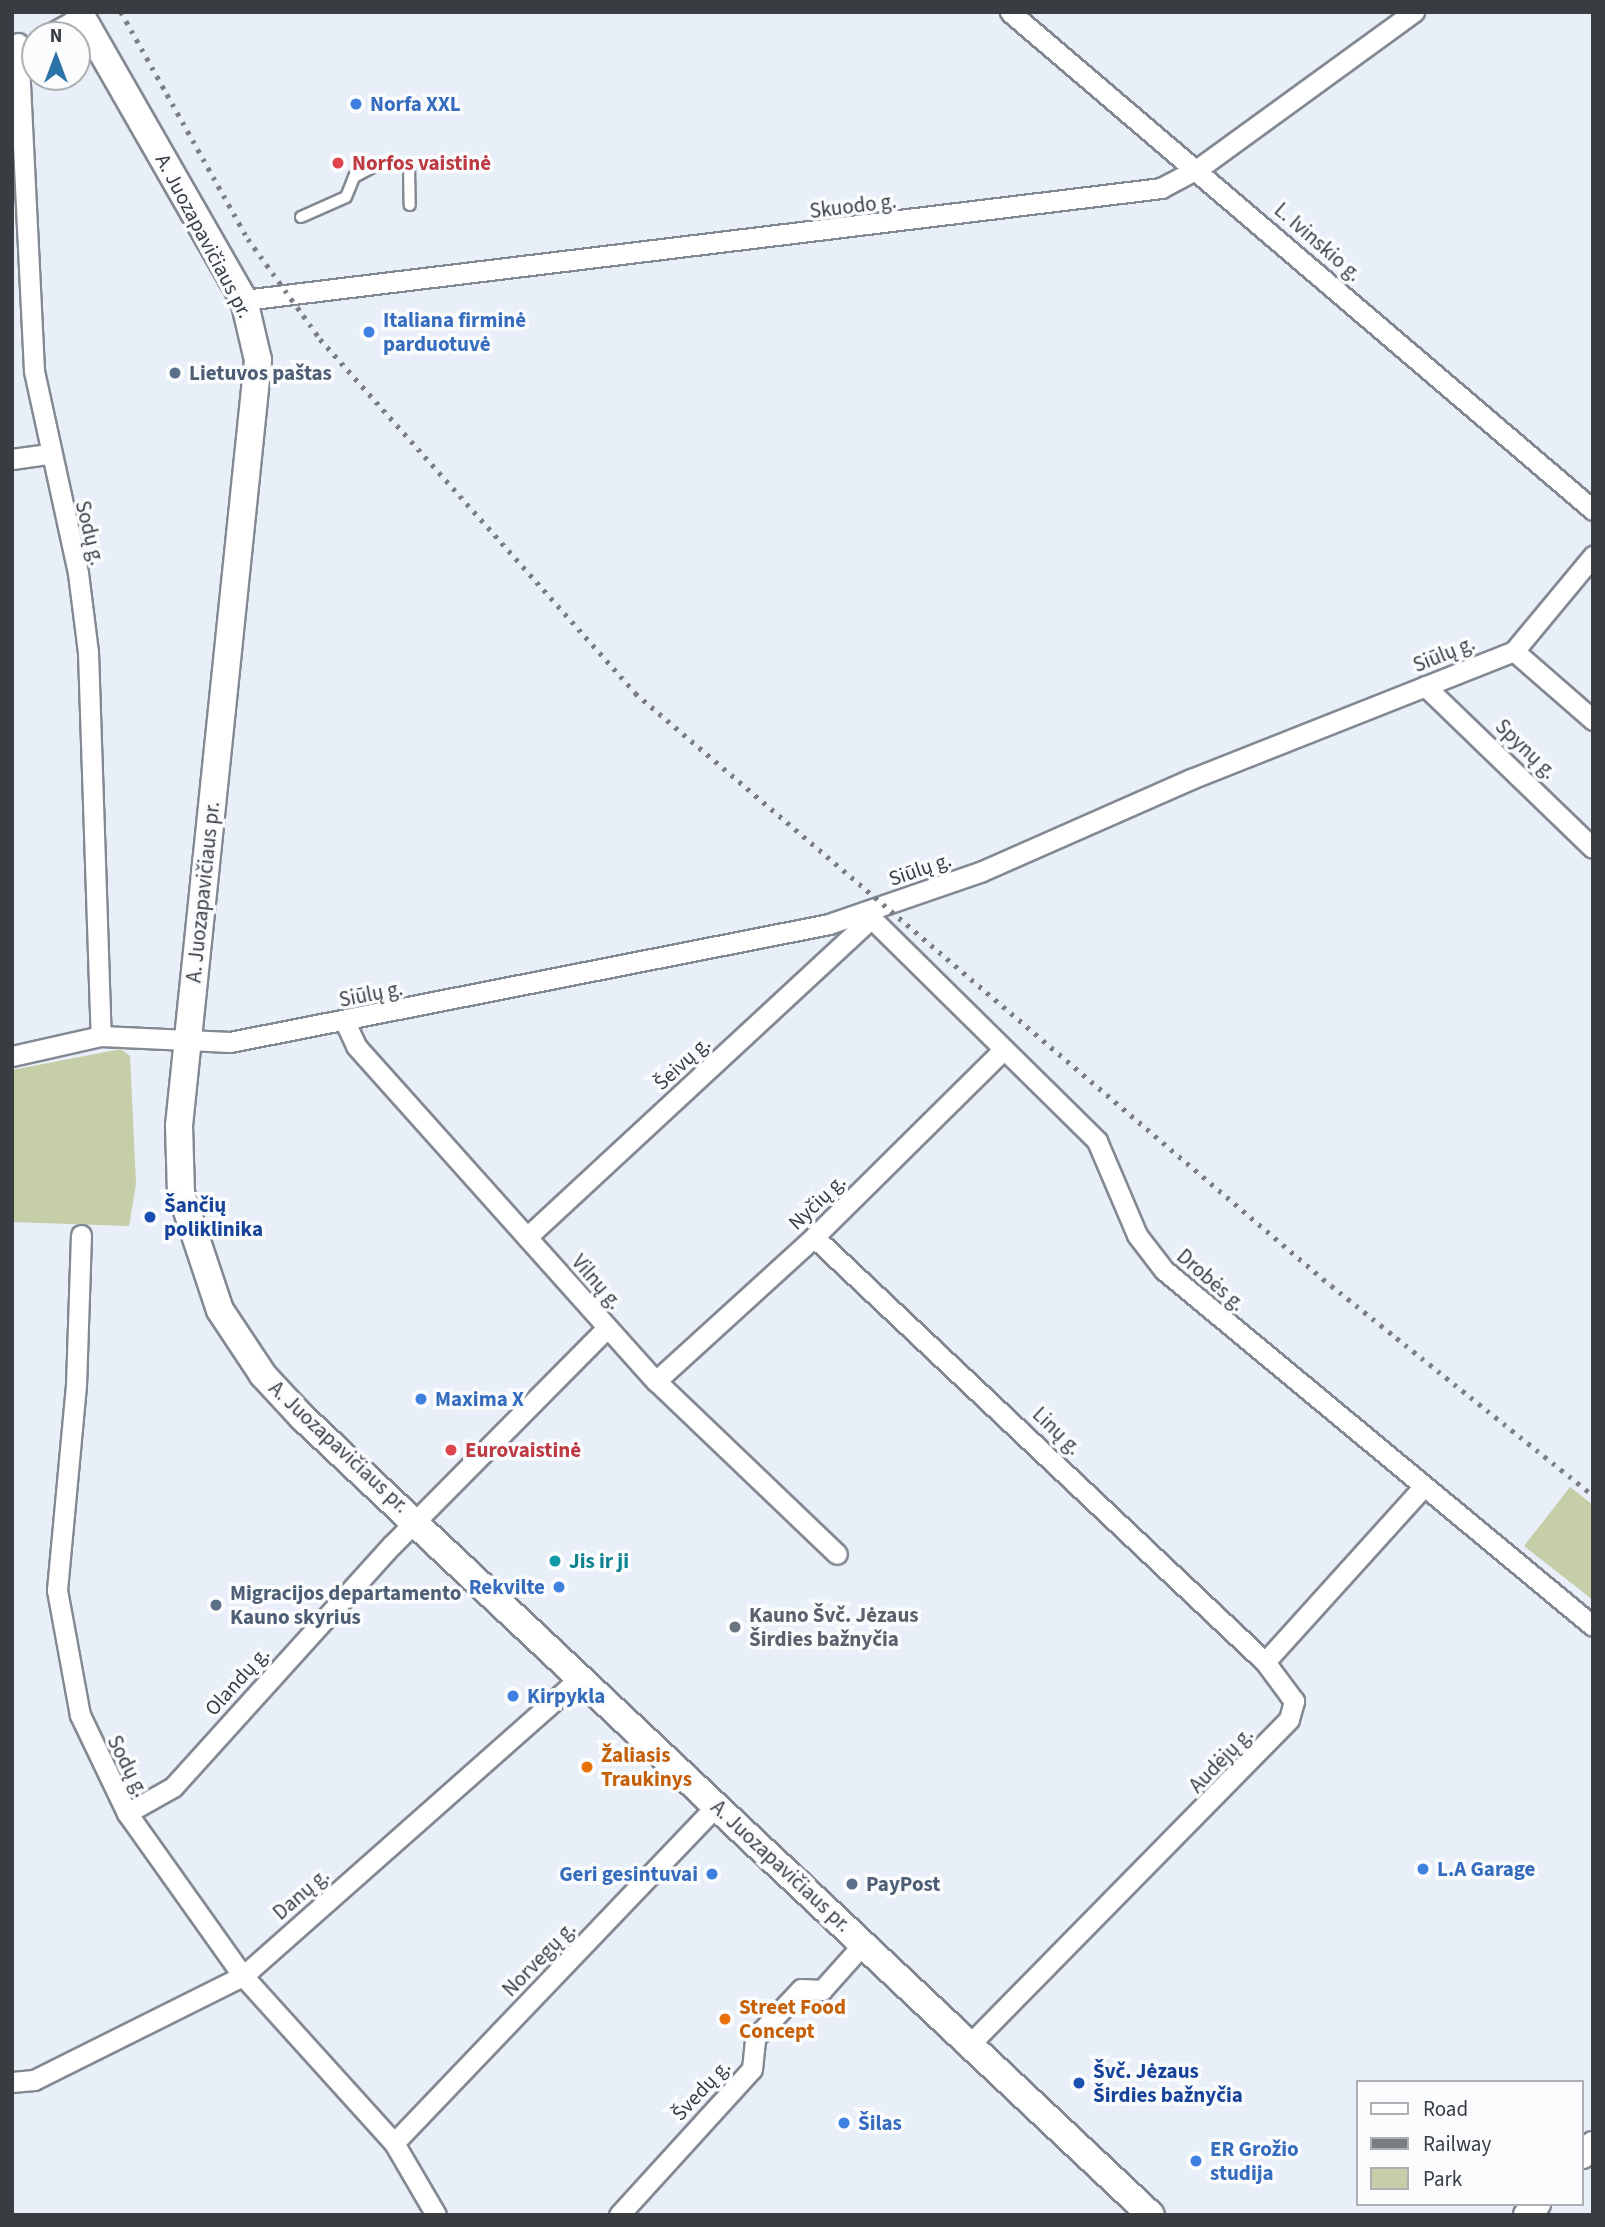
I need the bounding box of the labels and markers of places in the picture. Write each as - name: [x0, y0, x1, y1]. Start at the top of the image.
- place label: Norfa XXL: [370, 91, 461, 117]
- marker: Norfa XXL: [348, 96, 364, 112]
- place label: Norfos vaistinė: [352, 150, 491, 176]
- marker: Norfos vaistinė: [330, 155, 346, 171]
- place label: Italiana firminė parduotuvė: [383, 307, 526, 357]
- marker: Italiana firminė parduotuvė: [361, 324, 377, 340]
- place label: Lietuvos paštas: [189, 360, 332, 386]
- marker: Lietuvos paštas: [167, 365, 183, 381]
- place label: Šančių poliklinika: [164, 1192, 263, 1242]
- marker: Šančių poliklinika: [142, 1209, 158, 1225]
- place label: Maxima X: [435, 1386, 524, 1412]
- marker: Maxima X: [413, 1391, 429, 1407]
- place label: Eurovaistinė: [465, 1437, 581, 1463]
- marker: Eurovaistinė: [443, 1442, 459, 1458]
- place label: Jis ir ji: [569, 1548, 629, 1574]
- marker: Jis ir ji: [547, 1553, 563, 1569]
- place label: Rekvilte: [469, 1574, 545, 1600]
- marker: Rekvilte: [551, 1579, 567, 1595]
- place label: Migracijos departamento Kauno skyrius: [230, 1580, 461, 1630]
- marker: Migracijos departamento Kauno skyrius: [208, 1597, 224, 1613]
- place label: Kauno Švč. Jėzaus Širdies bažnyčia: [749, 1602, 919, 1652]
- marker: Kauno Švč. Jėzaus Širdies bažnyčia: [727, 1619, 743, 1635]
- place label: Kirpykla: [527, 1683, 605, 1709]
- marker: Kirpykla: [505, 1688, 521, 1704]
- place label: Žaliasis Traukinys: [601, 1742, 692, 1792]
- marker: Žaliasis Traukinys: [579, 1759, 595, 1775]
- place label: L.A Garage: [1437, 1856, 1535, 1882]
- place label: Geri gesintuvai: [559, 1861, 698, 1887]
- marker: L.A Garage: [1415, 1861, 1431, 1877]
- marker: Geri gesintuvai: [704, 1866, 720, 1882]
- place label: PayPost: [866, 1871, 940, 1897]
- marker: PayPost: [844, 1876, 860, 1892]
- place label: Street Food Concept: [739, 1994, 846, 2044]
- marker: Street Food Concept: [717, 2011, 733, 2027]
- place label: Švč. Jėzaus Širdies bažnyčia: [1093, 2058, 1243, 2108]
- marker: Švč. Jėzaus Širdies bažnyčia: [1071, 2075, 1087, 2091]
- place label: Šilas: [858, 2110, 902, 2136]
- marker: Šilas: [836, 2115, 852, 2131]
- place label: ER Grožio studija: [1210, 2136, 1299, 2186]
- marker: ER Grožio studija: [1188, 2153, 1204, 2169]

